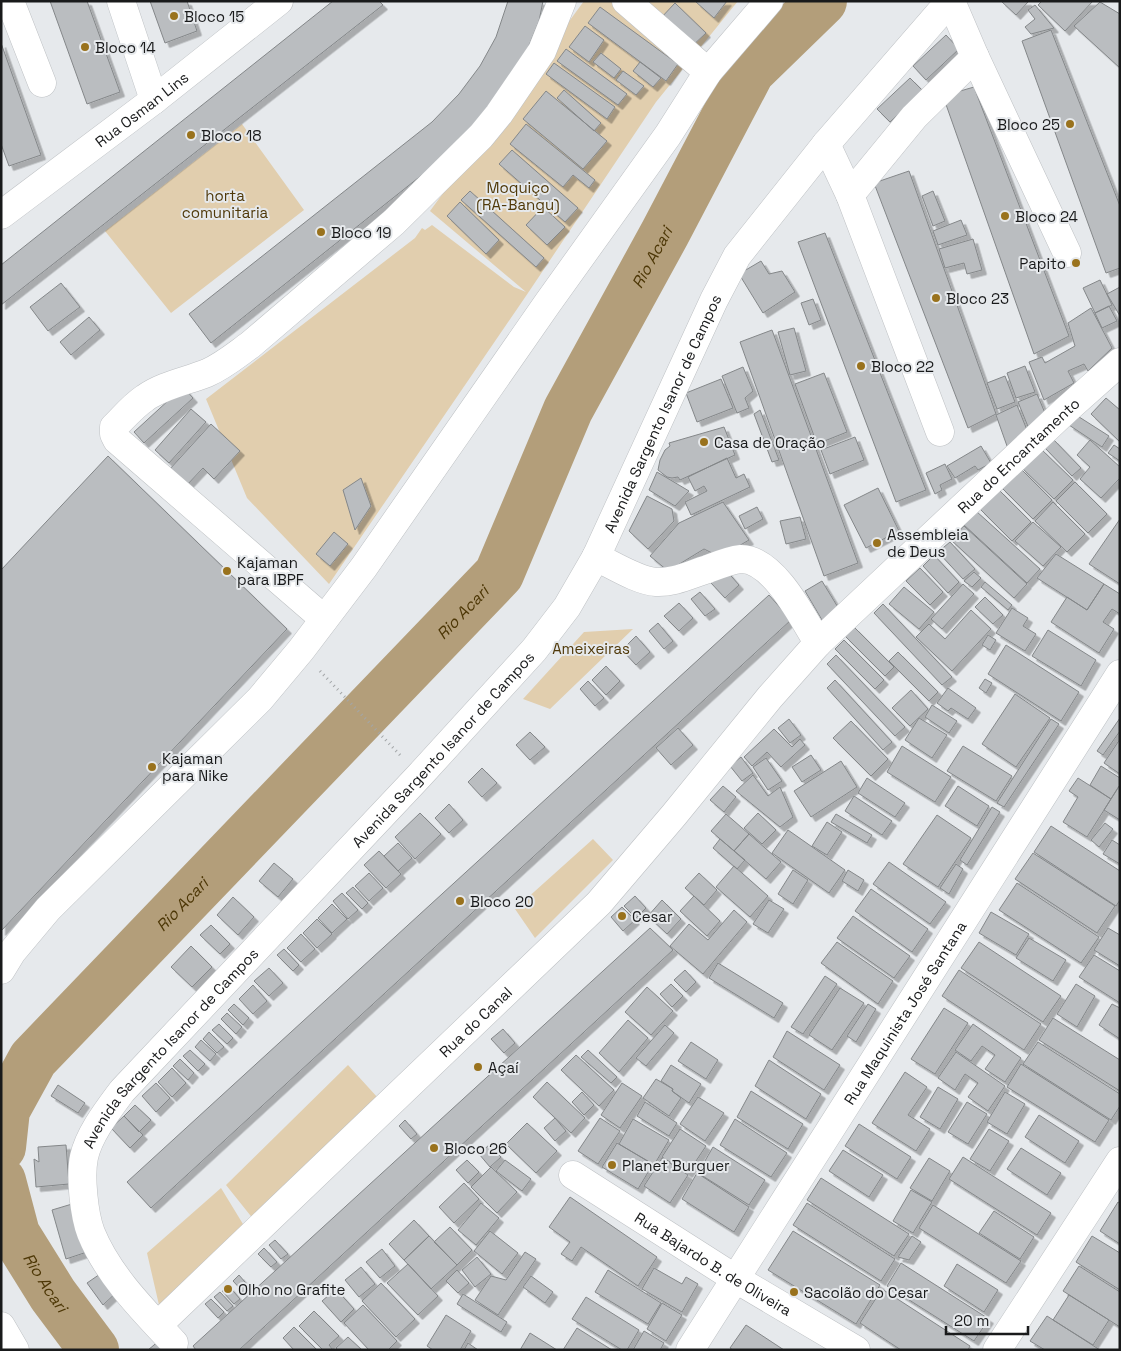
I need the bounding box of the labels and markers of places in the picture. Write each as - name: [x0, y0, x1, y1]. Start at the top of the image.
- place label: Bloco 15: [184, 7, 244, 26]
- marker: Bloco 15: [168, 10, 180, 22]
- place label: Bloco 14: [95, 38, 156, 57]
- marker: Bloco 14: [79, 41, 91, 53]
- place label: Bloco 25: [997, 115, 1060, 134]
- marker: Bloco 25: [1064, 118, 1076, 130]
- place label: Bloco 18: [201, 126, 262, 145]
- marker: Bloco 18: [185, 129, 197, 141]
- place label: Bloco 24: [1015, 207, 1078, 226]
- marker: Bloco 24: [999, 210, 1011, 222]
- place label: Bloco 19: [331, 223, 391, 242]
- marker: Bloco 19: [315, 226, 327, 238]
- place label: Papito: [1019, 254, 1066, 273]
- marker: Papito: [1070, 257, 1082, 269]
- place label: Bloco 23: [946, 289, 1009, 308]
- marker: Bloco 23: [930, 292, 942, 304]
- place label: Bloco 22: [871, 357, 934, 376]
- marker: Bloco 22: [855, 360, 867, 372]
- place label: Casa de Oração: [714, 433, 825, 452]
- marker: Casa de Oração: [698, 436, 710, 448]
- place label: Assembleia de Deus: [887, 525, 969, 561]
- marker: Assembleia de Deus: [871, 537, 883, 549]
- place label: Kajaman para IBPF: [237, 553, 304, 589]
- marker: Kajaman para IBPF: [221, 565, 233, 577]
- place label: Kajaman para Nike: [162, 749, 228, 785]
- marker: Kajaman para Nike: [146, 761, 158, 773]
- place label: Bloco 20: [470, 892, 534, 911]
- marker: Bloco 20: [454, 895, 466, 907]
- place label: Cesar: [632, 907, 673, 926]
- marker: Cesar: [616, 910, 628, 922]
- place label: Açaí: [488, 1058, 519, 1077]
- marker: Açaí: [472, 1061, 484, 1073]
- place label: Bloco 26: [444, 1139, 507, 1158]
- marker: Bloco 26: [428, 1142, 440, 1154]
- place label: Planet Burguer: [622, 1156, 730, 1175]
- marker: Planet Burguer: [606, 1159, 618, 1171]
- place label: Olho no Grafite: [238, 1280, 345, 1299]
- marker: Olho no Grafite: [222, 1283, 234, 1295]
- place label: Sacolão do Cesar: [804, 1283, 929, 1302]
- marker: Sacolão do Cesar: [788, 1286, 800, 1298]

